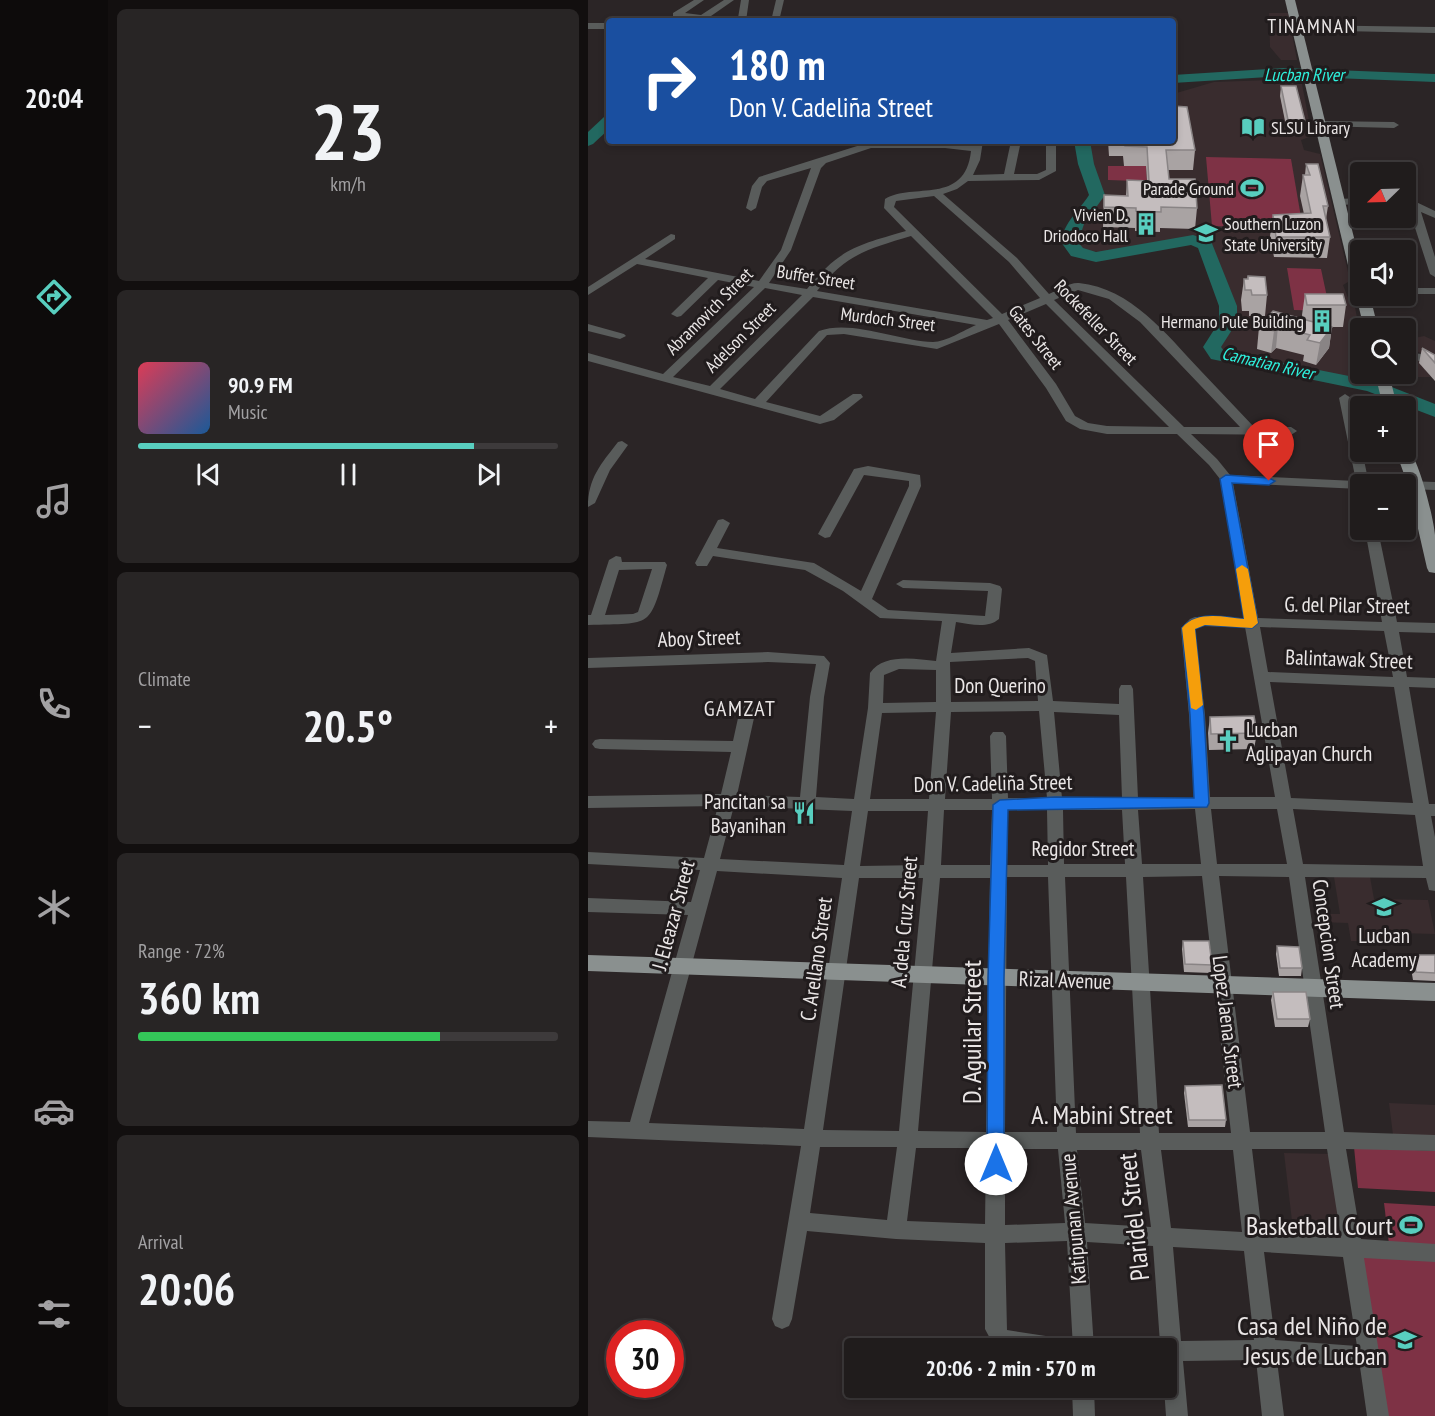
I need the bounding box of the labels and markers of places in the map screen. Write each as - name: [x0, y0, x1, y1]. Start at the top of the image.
- library icon: SLSU Library: [1240, 114, 1266, 140]
- place label: SLSU Library: [1271, 116, 1350, 139]
- sports icon: Parade Ground: [1239, 175, 1265, 201]
- place label: Parade Ground: [1143, 177, 1234, 200]
- place label: Vivien D. Driodoco Hall: [1043, 203, 1129, 247]
- building icon: Vivien D. Driodoco Hall: [1133, 211, 1159, 237]
- place label: Southern Luzon State University: [1224, 212, 1322, 256]
- school or university icon: Southern Luzon State University: [1193, 220, 1219, 246]
- building icon: Hermano Pule Building: [1309, 308, 1335, 334]
- place label: Hermano Pule Building: [1161, 310, 1304, 333]
- pin: [1243, 419, 1294, 481]
- place label: Lucban Aglipayan Church: [1246, 716, 1372, 767]
- church icon: Lucban Aglipayan Church: [1215, 728, 1241, 754]
- place label: Pancitan sa Bayanihan: [704, 788, 786, 839]
- restaurant icon: Pancitan sa Bayanihan: [791, 800, 817, 826]
- school or university icon: Lucban Academy: [1371, 894, 1397, 920]
- place label: Lucban Academy: [1352, 922, 1417, 973]
- place label: Basketball Court: [1246, 1209, 1393, 1242]
- sports icon: Basketball Court: [1398, 1212, 1424, 1238]
- place label: Casa del Niño de Jesus de Lucban: [1237, 1309, 1387, 1372]
- school or university icon: Casa del Niño de Jesus de Lucban: [1392, 1327, 1418, 1353]

